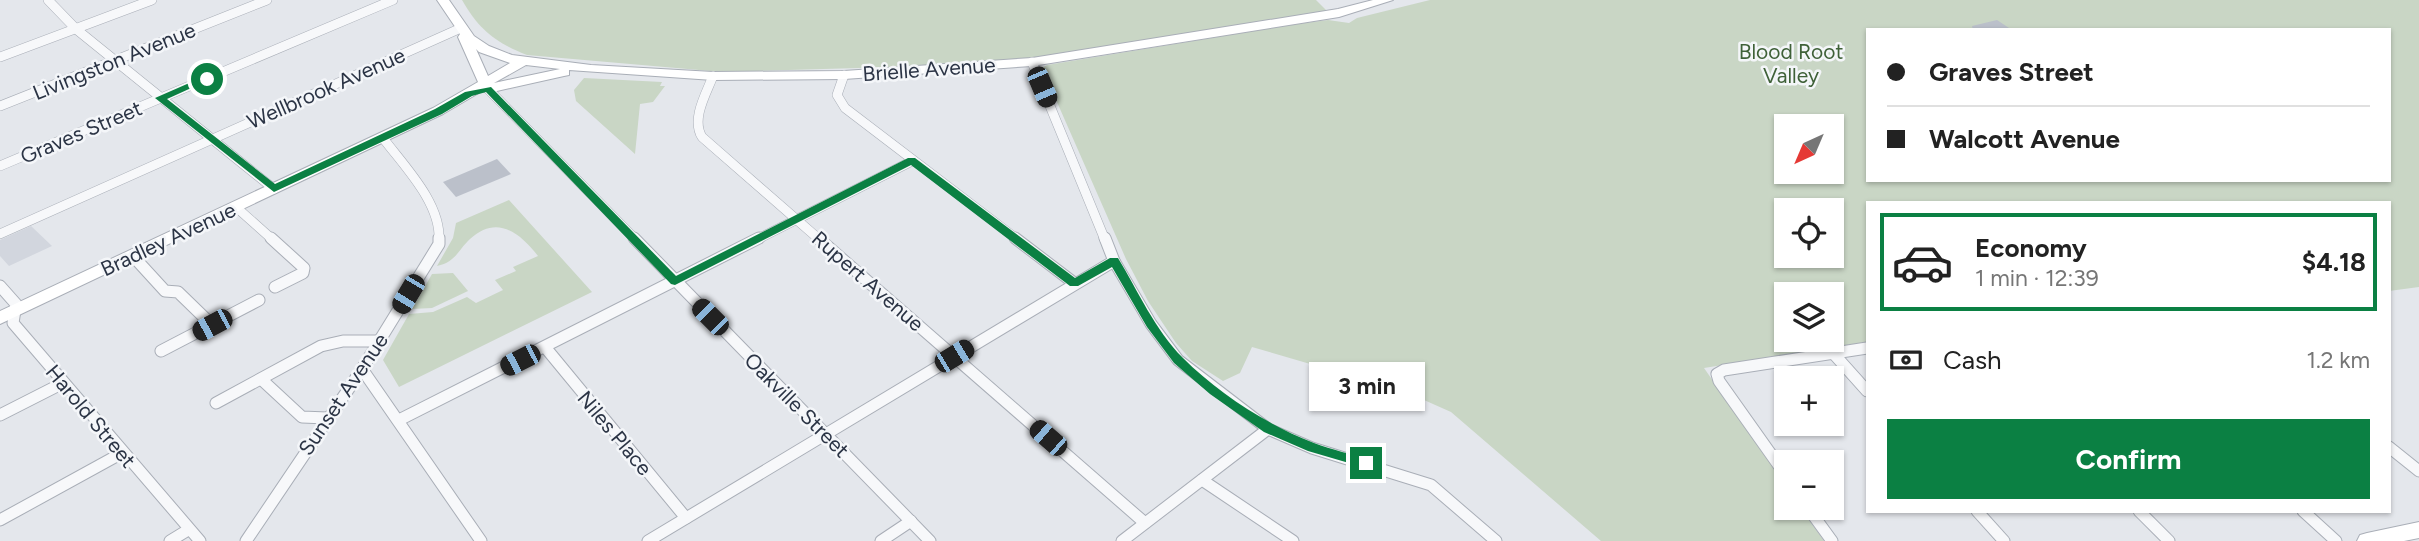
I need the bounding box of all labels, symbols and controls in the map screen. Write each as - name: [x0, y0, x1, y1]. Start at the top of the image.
- street label: Livingston Avenue: [29, 17, 199, 105]
- park label: Blood Root Valley: [1739, 39, 1843, 88]
- street label: Wellbrook Avenue: [243, 42, 409, 134]
- street label: Brielle Avenue: [862, 52, 996, 86]
- text: Graves Street: [1929, 56, 2094, 88]
- route start: [191, 63, 223, 95]
- car: [1025, 64, 1060, 110]
- street label: Graves Street: [16, 95, 146, 169]
- north arrow: [1774, 114, 1844, 184]
- map controls: [1774, 114, 1844, 520]
- text: Walcott Avenue: [1929, 123, 2120, 155]
- street label: Bradley Avenue: [97, 197, 239, 281]
- button: locate: [1774, 198, 1844, 268]
- street label: Rupert Avenue: [807, 226, 929, 336]
- icon: car: [1891, 231, 1954, 294]
- text: Economy: [1975, 232, 2087, 264]
- text: $4.18: [2302, 246, 2366, 278]
- text: 1 min · 12:39: [1975, 264, 2099, 292]
- car: [389, 271, 428, 317]
- button: layers: [1774, 282, 1844, 352]
- car: [688, 295, 733, 339]
- car: [189, 306, 236, 344]
- street label: Sunset Avenue: [293, 328, 393, 460]
- car: [931, 336, 978, 376]
- car: [497, 341, 544, 379]
- icon: cash: [1887, 341, 1925, 379]
- text: Cash: [1943, 344, 2002, 376]
- text: 1.2 km: [2306, 346, 2370, 374]
- street label: Oakville Street: [739, 347, 855, 463]
- street label: Harold Street: [41, 359, 141, 473]
- callout: 3 min: [1308, 362, 1424, 410]
- button: +: [1774, 366, 1844, 436]
- text: 3 min: [1338, 372, 1396, 400]
- street label: Niles Place: [572, 386, 658, 480]
- car: [1026, 416, 1071, 460]
- button: Confirm: [1887, 419, 2370, 499]
- route end: [1350, 447, 1382, 479]
- button: −: [1774, 450, 1844, 520]

